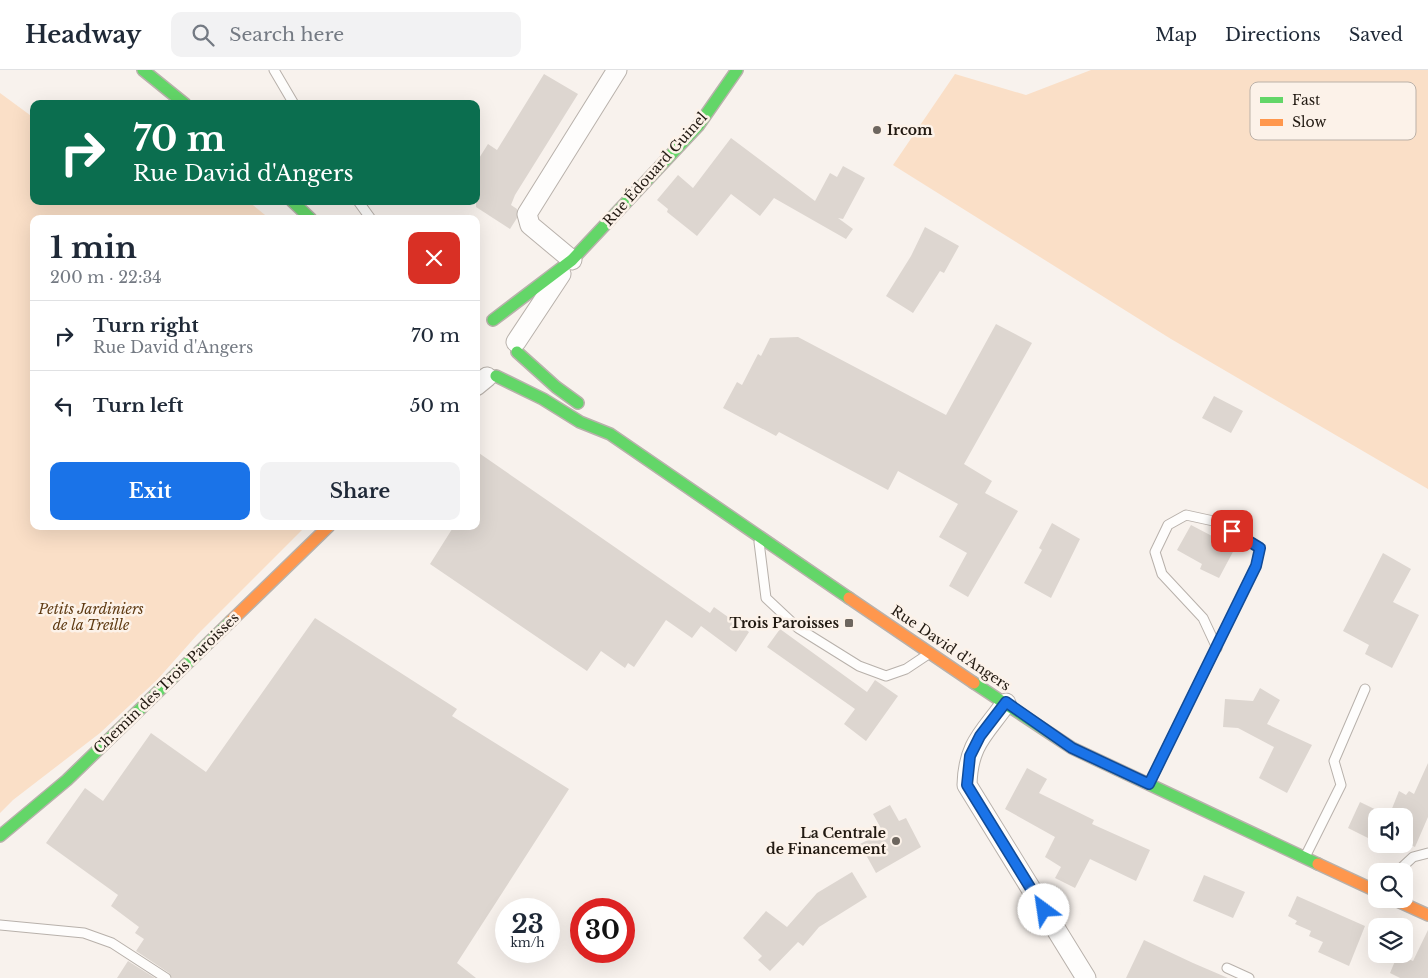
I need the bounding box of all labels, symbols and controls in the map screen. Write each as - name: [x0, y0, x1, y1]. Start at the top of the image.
- search box: [171, 12, 521, 57]
- text: Headway: [25, 20, 141, 49]
- icon: search: [189, 21, 217, 49]
- text: Search here: [229, 23, 344, 46]
- text: Map: [1155, 24, 1197, 46]
- text: Directions: [1225, 24, 1321, 46]
- text: Saved: [1349, 24, 1403, 46]
- legend: [1250, 82, 1416, 140]
- text: Fast: [1292, 91, 1321, 109]
- street label: Rue Édouard Guinel: [599, 108, 711, 230]
- text: Slow: [1292, 113, 1326, 131]
- text: 70 m: [133, 117, 226, 160]
- icon: right: [50, 120, 115, 185]
- place label: Ircom: [887, 121, 933, 139]
- marker: Ircom: [871, 124, 883, 136]
- text: Rue David d'Angers: [133, 160, 353, 187]
- text: 1 min: [50, 229, 137, 266]
- button: close: [408, 232, 460, 284]
- text: 200 m · 22:34: [50, 267, 162, 287]
- text: Turn right: [93, 314, 199, 337]
- icon: right: [50, 322, 78, 350]
- text: 70 m: [411, 324, 460, 347]
- text: Rue David d'Angers: [93, 337, 253, 357]
- icon: left: [50, 392, 78, 420]
- text: Turn left: [93, 394, 184, 417]
- text: 50 m: [410, 394, 460, 417]
- button: Exit: [50, 462, 250, 520]
- button: Share: [260, 462, 460, 520]
- pin: [1211, 510, 1253, 552]
- icon: arrive: [1218, 517, 1246, 545]
- park label: Petits Jardiniers de la Treille: [37, 600, 144, 634]
- street label: Rue David d'Angers: [888, 601, 1014, 695]
- street label: Chemin des Trois Paroisses: [89, 609, 243, 757]
- place label: Trois Paroisses: [730, 614, 839, 632]
- marker: Trois Paroisses: [843, 617, 855, 629]
- map controls: [1368, 808, 1413, 963]
- button: sound: [1368, 808, 1413, 853]
- place label: La Centrale de Financement: [766, 824, 887, 858]
- marker: La Centrale de Financement: [890, 835, 902, 847]
- button: search: [1368, 863, 1413, 908]
- position arrow: [1017, 883, 1069, 935]
- speed limit sign: 30: [570, 898, 635, 963]
- text: 23: [511, 909, 544, 940]
- button: layers: [1368, 918, 1413, 963]
- text: km/h: [510, 935, 545, 950]

